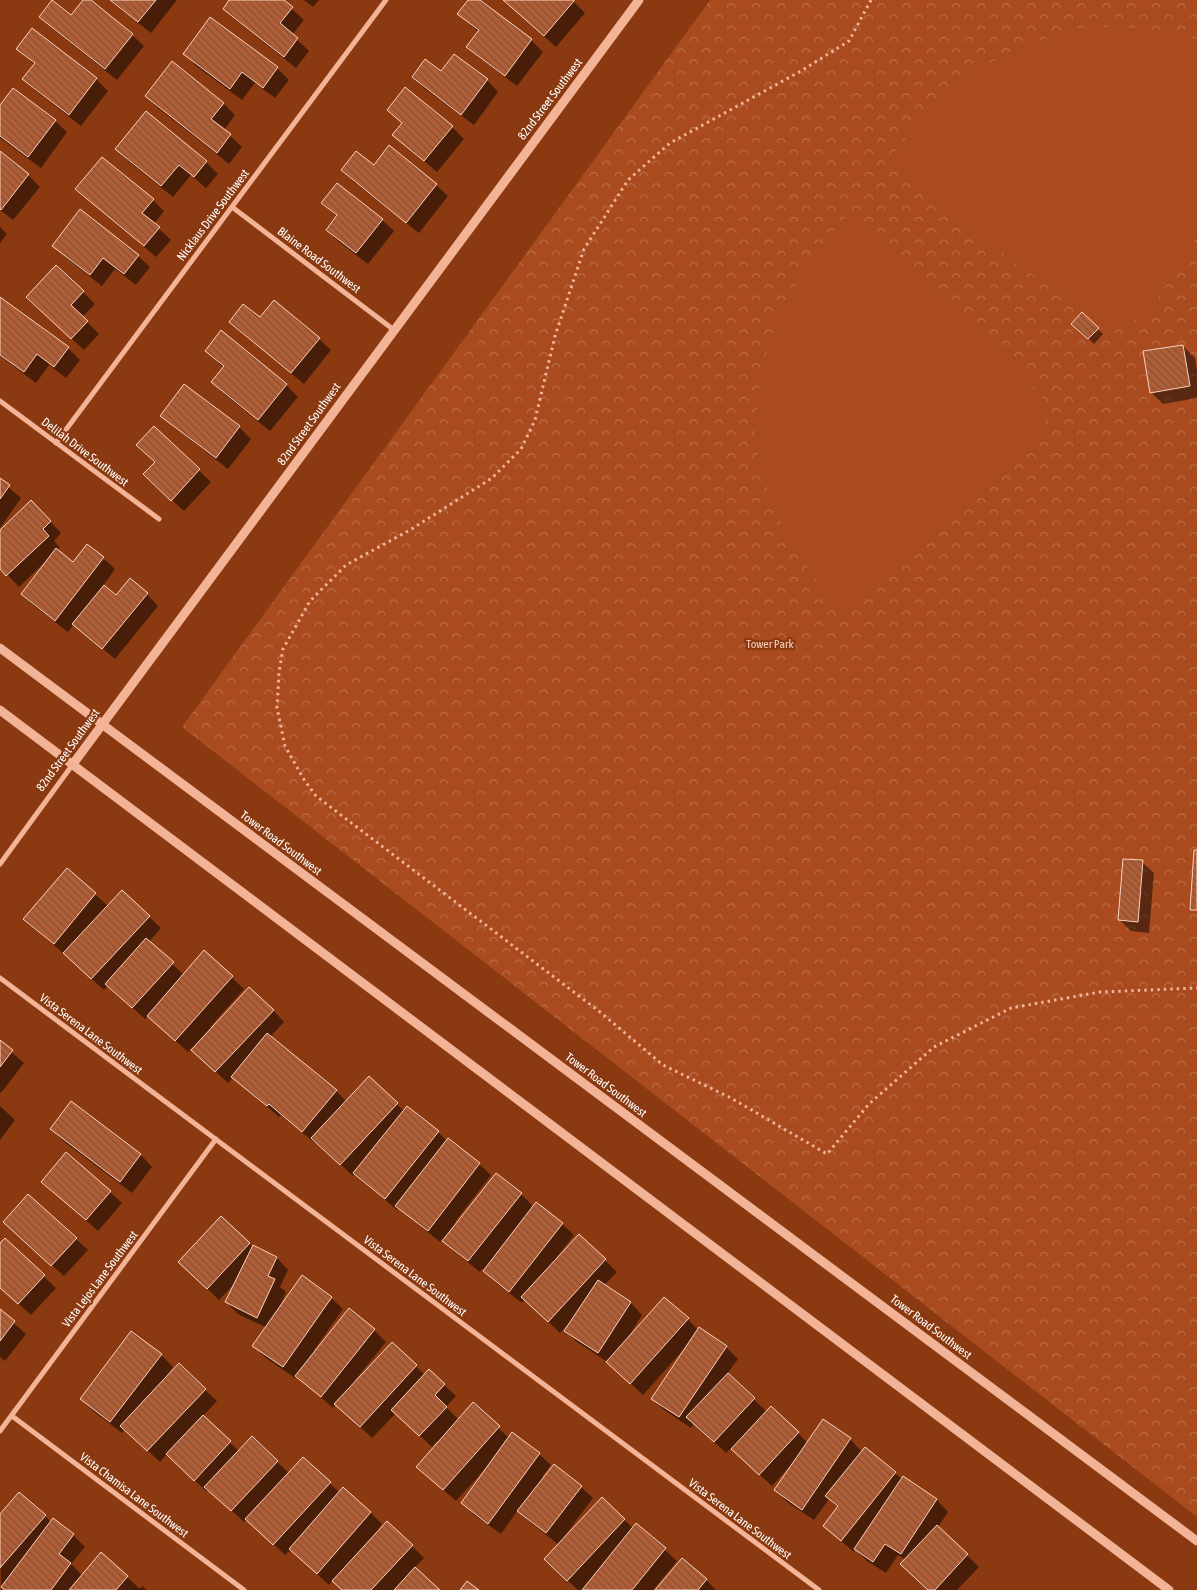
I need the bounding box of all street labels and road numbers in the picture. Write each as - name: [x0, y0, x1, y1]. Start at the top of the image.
- street label: 82nd Street Southwest: [515, 55, 586, 142]
- street label: Nicklaus Drive Southwest: [174, 166, 252, 263]
- street label: Blaine Road Southwest: [275, 224, 364, 296]
- street label: 82nd Street Southwest: [274, 380, 344, 468]
- street label: Delilah Drive Southwest: [39, 415, 132, 490]
- street label: 82nd Street Southwest: [33, 706, 103, 794]
- street label: Tower Road Southwest: [238, 808, 325, 878]
- street label: Vista Serena Lane Southwest: [37, 991, 146, 1078]
- street label: Tower Road Southwest: [563, 1050, 650, 1120]
- street label: Vista Lejos Lane Southwest: [59, 1228, 141, 1330]
- street label: Vista Serena Lane Southwest: [361, 1233, 470, 1320]
- street label: Tower Road Southwest: [888, 1292, 975, 1362]
- street label: Vista Chamisa Lane Southwest: [77, 1450, 191, 1541]
- street label: Vista Serena Lane Southwest: [686, 1476, 795, 1563]

